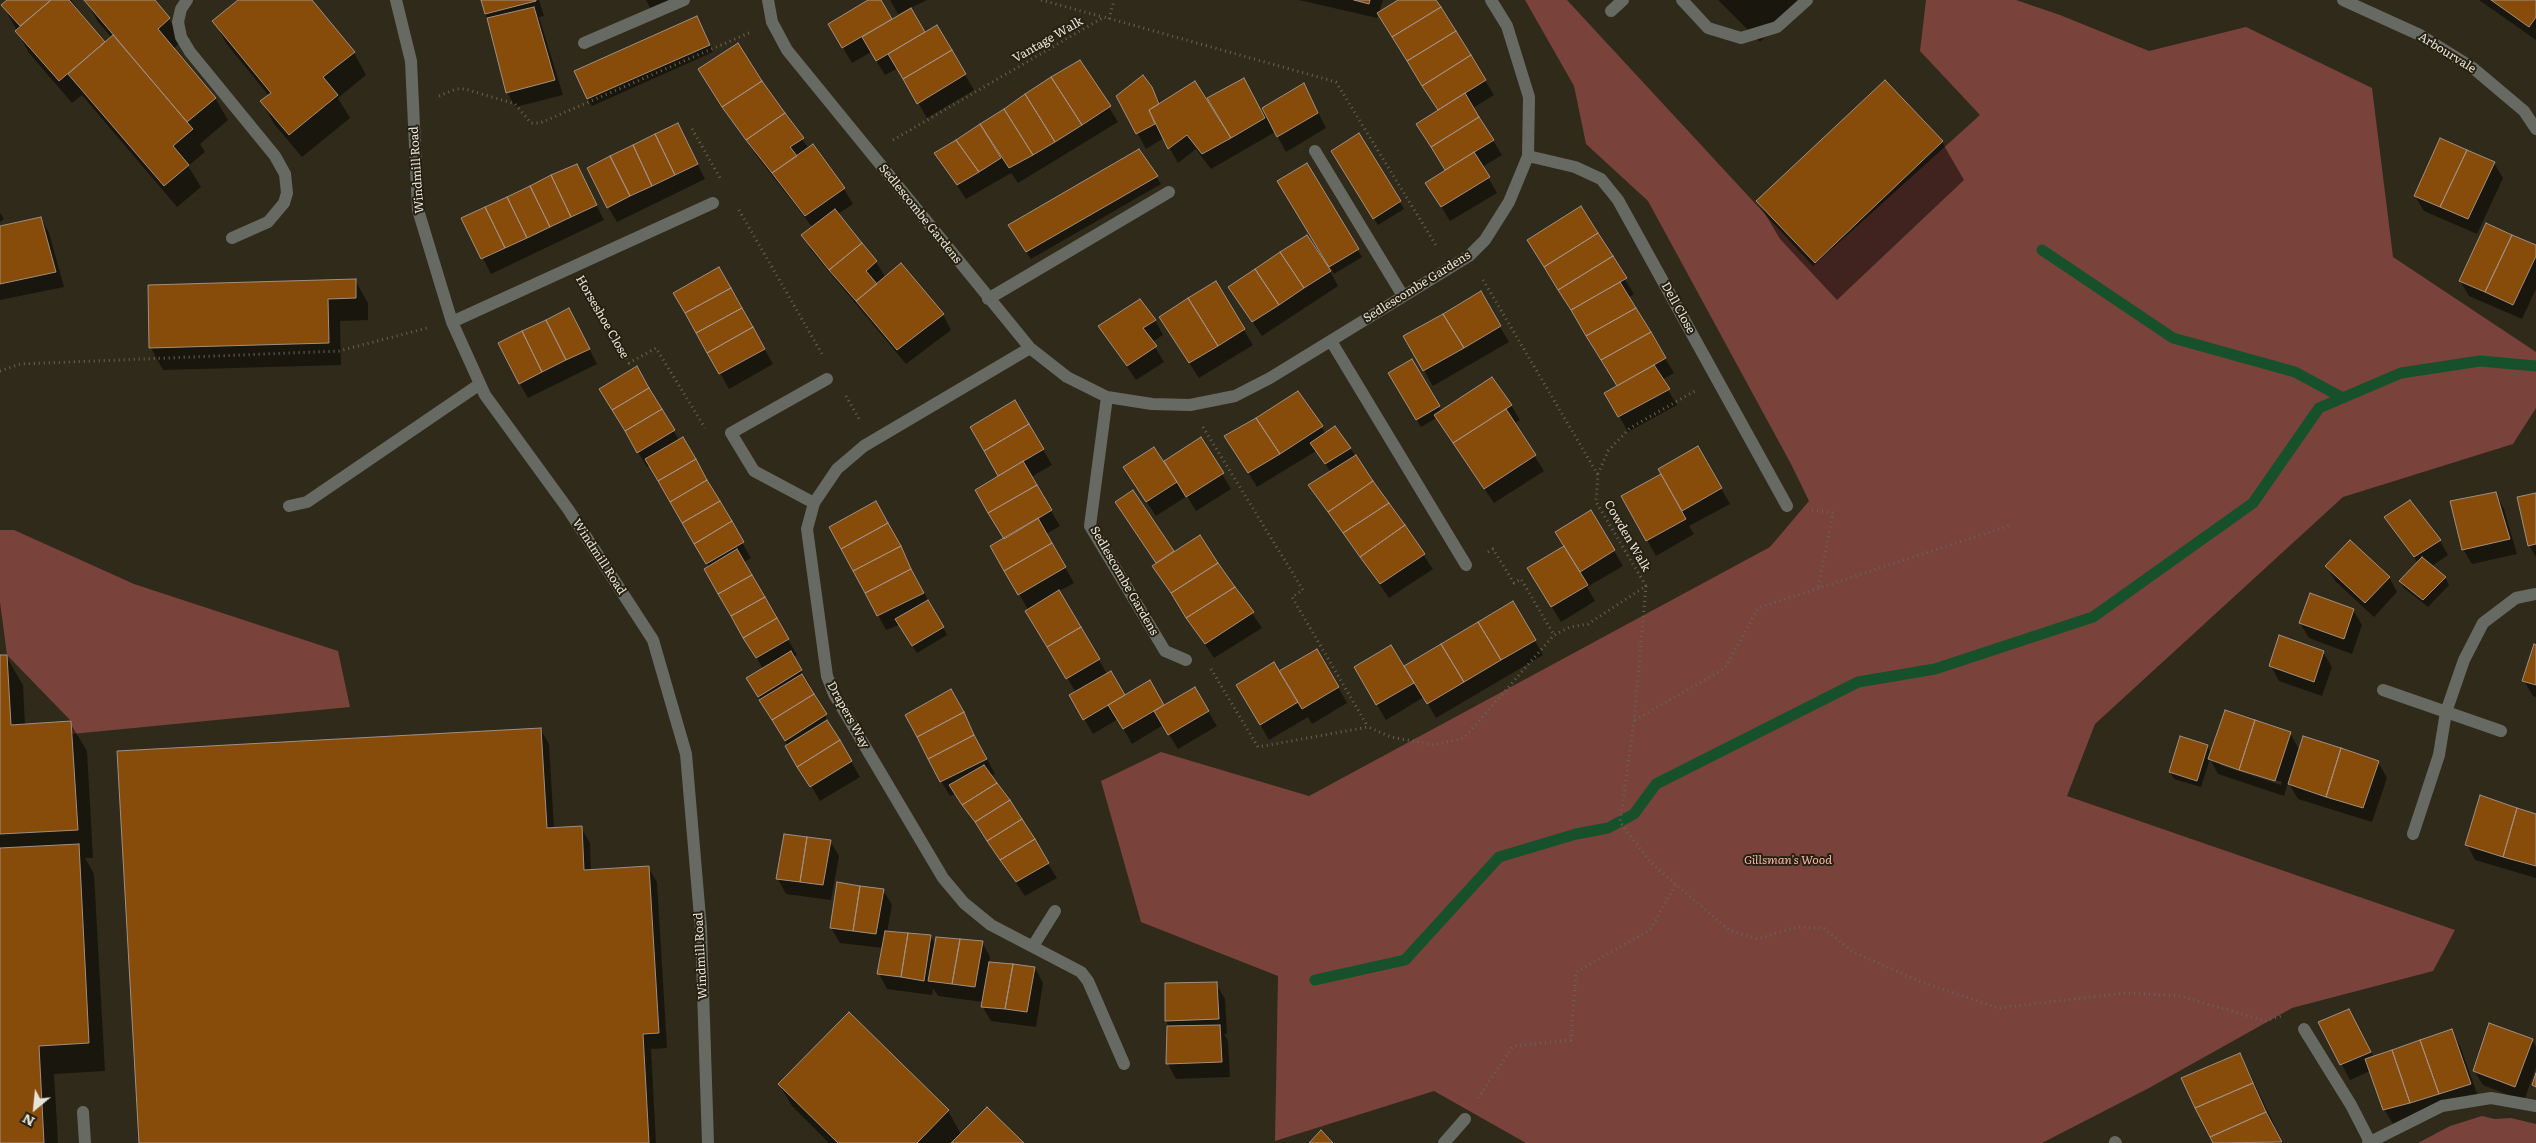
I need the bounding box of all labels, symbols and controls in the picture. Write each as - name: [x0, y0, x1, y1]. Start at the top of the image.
- street label: Vantage Walk: [1010, 14, 1086, 66]
- street label: Arbourvale: [2416, 30, 2478, 76]
- street label: Windmill Road: [407, 126, 427, 214]
- street label: Sedlescombe Gardens: [875, 161, 965, 267]
- street label: Sedlescombe Gardens: [1361, 248, 1473, 326]
- street label: Horseshoe Close: [572, 273, 632, 361]
- street label: Dell Close: [1658, 280, 1698, 336]
- street label: Cowden Walk: [1601, 498, 1653, 574]
- street label: Windmill Road: [569, 517, 629, 597]
- street label: Sedlescombe Gardens: [1087, 524, 1161, 638]
- street label: Drapers Way: [824, 679, 872, 751]
- park label: Gillsman's Wood: [1744, 853, 1832, 867]
- street label: Windmill Road: [692, 912, 710, 1000]
- north arrow: [10, 1083, 60, 1133]
- text: N: [18, 1110, 38, 1133]

